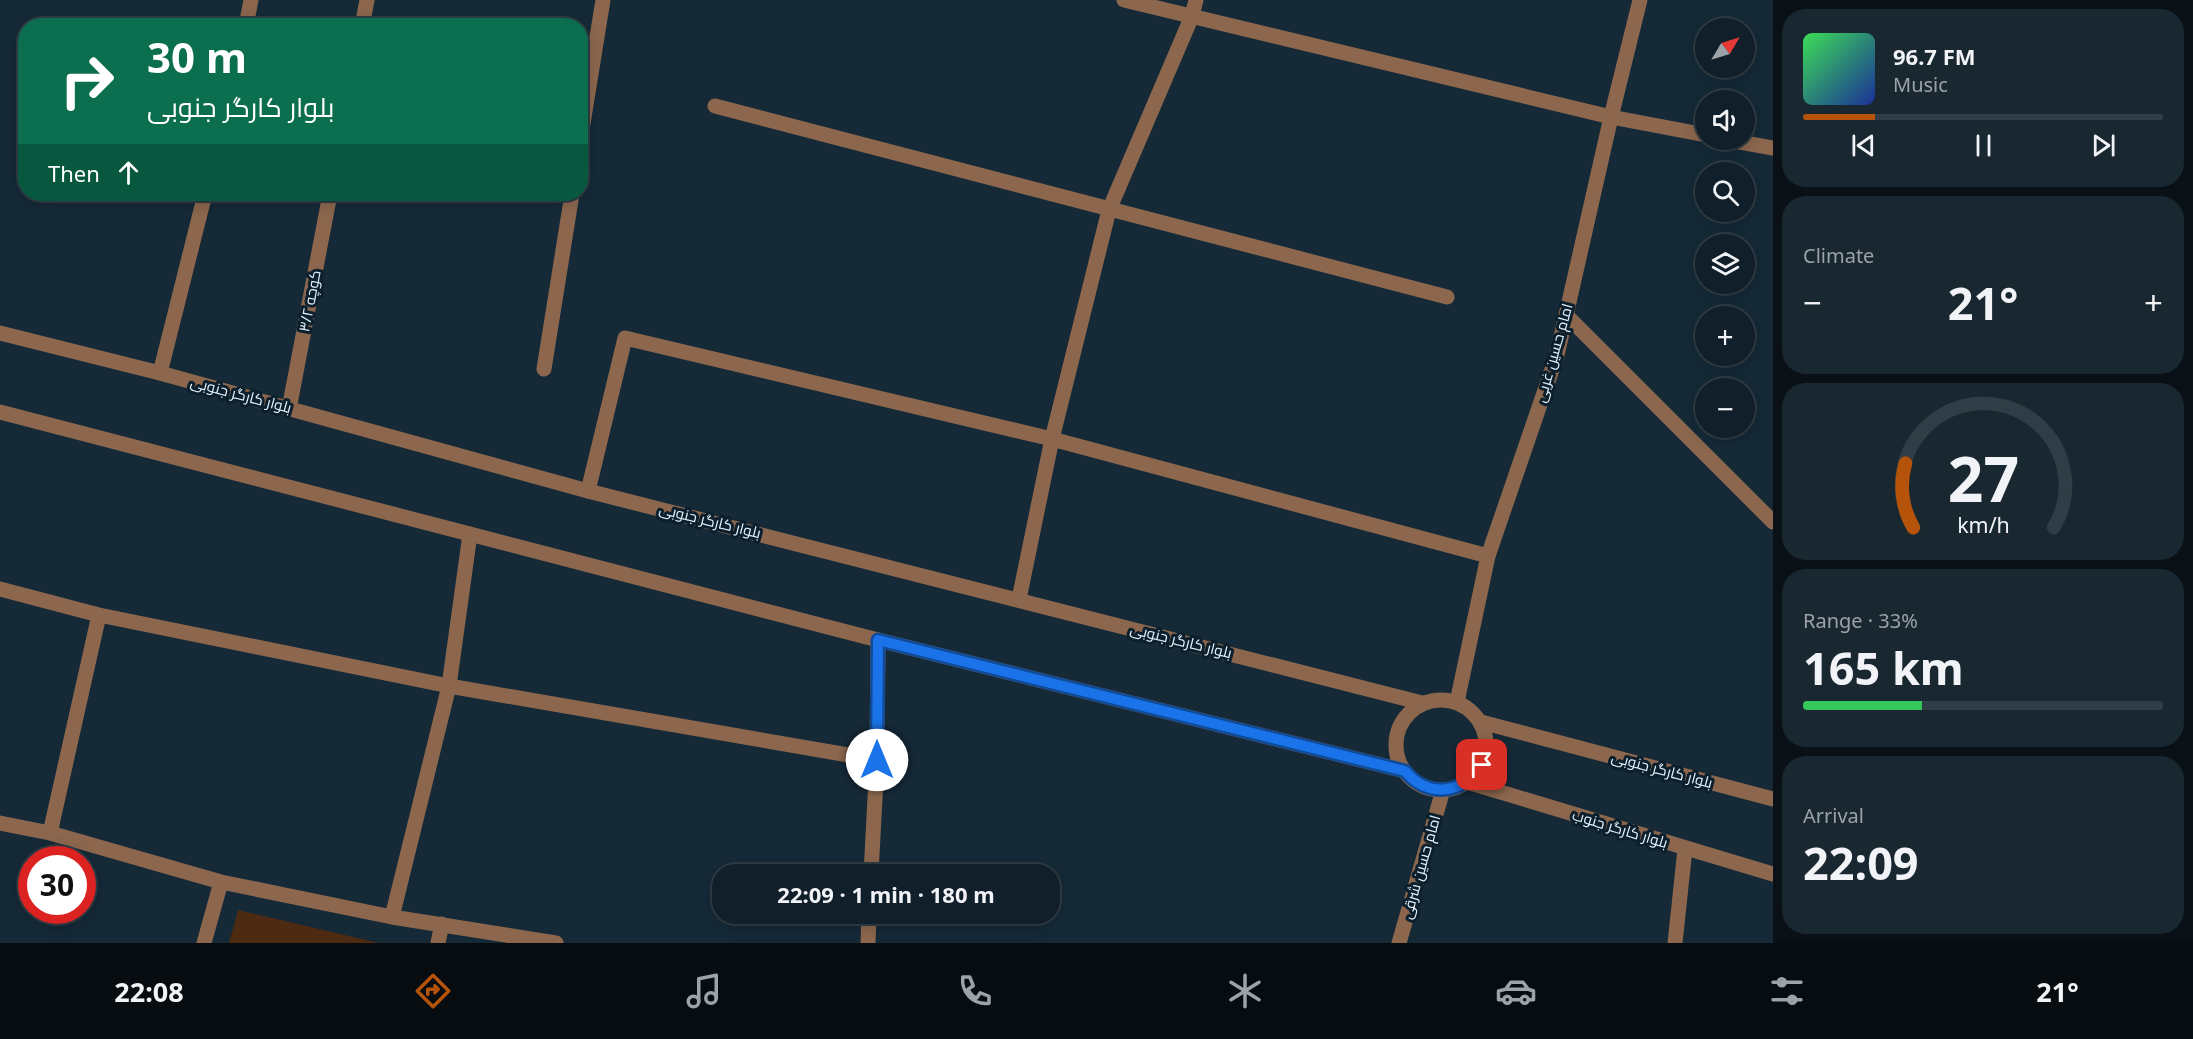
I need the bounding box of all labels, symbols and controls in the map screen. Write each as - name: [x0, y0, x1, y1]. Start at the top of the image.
- north arrow: [1695, 18, 1755, 78]
- map controls: [1695, 18, 1755, 438]
- text: 30 m: [147, 28, 247, 85]
- text: 96.7 FM: [1893, 41, 1975, 71]
- icon: right: [48, 42, 126, 120]
- text: Music: [1893, 71, 1948, 98]
- text: بلوار کارگر جنوبی: [147, 88, 334, 125]
- button: sound: [1695, 90, 1755, 150]
- icon: previous: [1847, 129, 1880, 162]
- icon: pause: [1967, 129, 2000, 162]
- icon: next: [2087, 129, 2120, 162]
- icon: ahead: [112, 156, 145, 189]
- text: Then: [48, 158, 100, 188]
- button: search: [1695, 162, 1755, 222]
- button: layers: [1695, 234, 1755, 294]
- text: Climate: [1803, 242, 1874, 269]
- street label: کوچه ۳/۲: [293, 268, 326, 334]
- text: 21°: [1948, 272, 2018, 333]
- text: −: [1803, 280, 1822, 325]
- text: +: [2144, 280, 2163, 325]
- street label: امام حسین غربی: [1529, 301, 1578, 405]
- button: +: [1695, 306, 1755, 366]
- street label: بلوار کارگر جنوبی: [188, 371, 294, 418]
- button: −: [1695, 378, 1755, 438]
- text: 27: [1947, 436, 2019, 521]
- street label: بلوار کارگر جنوبی: [657, 498, 763, 543]
- text: km/h: [1957, 511, 2009, 540]
- text: Range · 33%: [1803, 607, 1918, 634]
- street label: بلوار کارگر جنوبی: [1128, 618, 1234, 663]
- text: 165 km: [1803, 637, 1964, 698]
- position arrow: [845, 728, 909, 792]
- pin: [1456, 739, 1507, 790]
- street label: بلوار کارگر جنوبی: [1609, 746, 1715, 793]
- icon: arrive: [1465, 748, 1498, 781]
- text: Arrival: [1803, 802, 1864, 829]
- street label: بلوار کارگر جنوب: [1570, 804, 1670, 852]
- street label: امام حسین شرقی: [1396, 812, 1445, 921]
- text: 22:09: [1803, 832, 1919, 893]
- speed limit sign: 30: [18, 846, 96, 924]
- text: 22:09 · 1 min · 180 m: [777, 879, 995, 909]
- icon: directions: [412, 970, 454, 1012]
- icon: music: [683, 970, 725, 1012]
- icon: phone: [954, 970, 996, 1012]
- icon: climate: [1224, 970, 1266, 1012]
- icon: car: [1495, 970, 1537, 1012]
- icon: filters: [1766, 970, 1808, 1012]
- text: 22:08: [114, 973, 184, 1010]
- text: 21°: [2036, 973, 2079, 1010]

